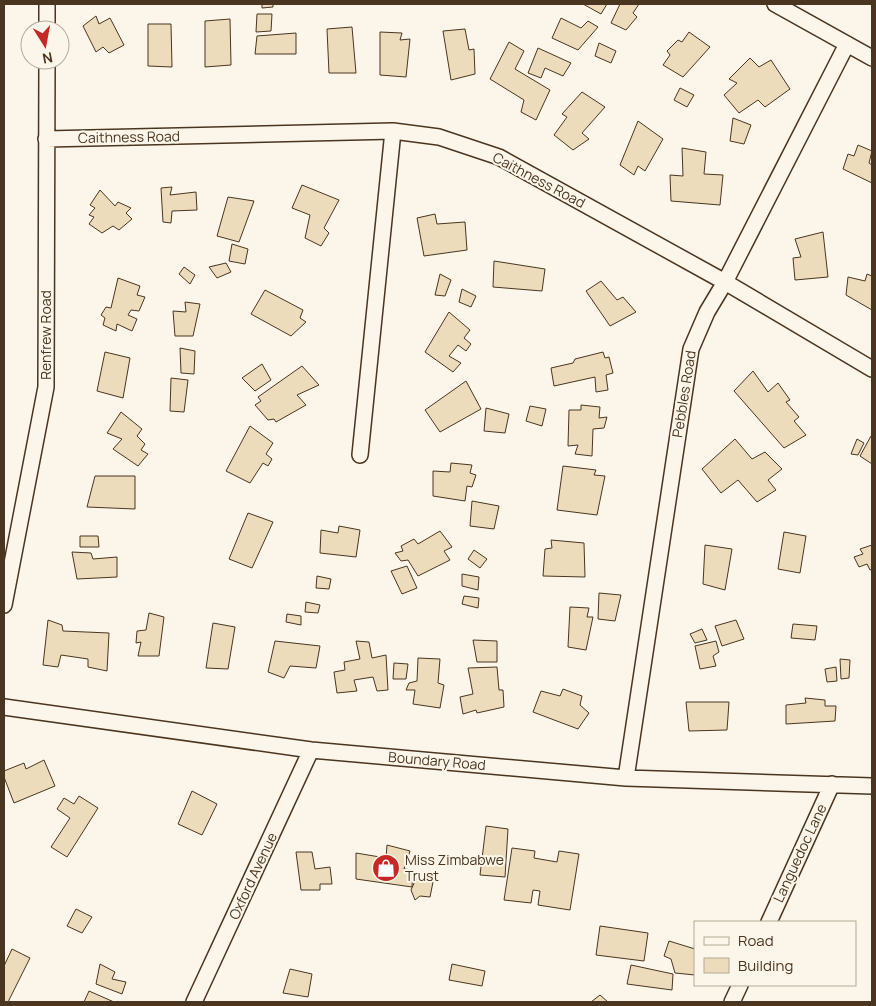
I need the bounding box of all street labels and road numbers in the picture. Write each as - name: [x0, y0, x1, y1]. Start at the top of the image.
- street label: Caithness Road: [78, 126, 180, 147]
- street label: Caithness Road: [490, 147, 589, 212]
- street label: Renfrew Road: [36, 290, 55, 380]
- street label: Pebbles Road: [667, 349, 700, 439]
- street label: Boundary Road: [387, 747, 487, 774]
- street label: Languedoc Lane: [768, 800, 831, 905]
- street label: Oxford Avenue: [224, 829, 281, 922]

